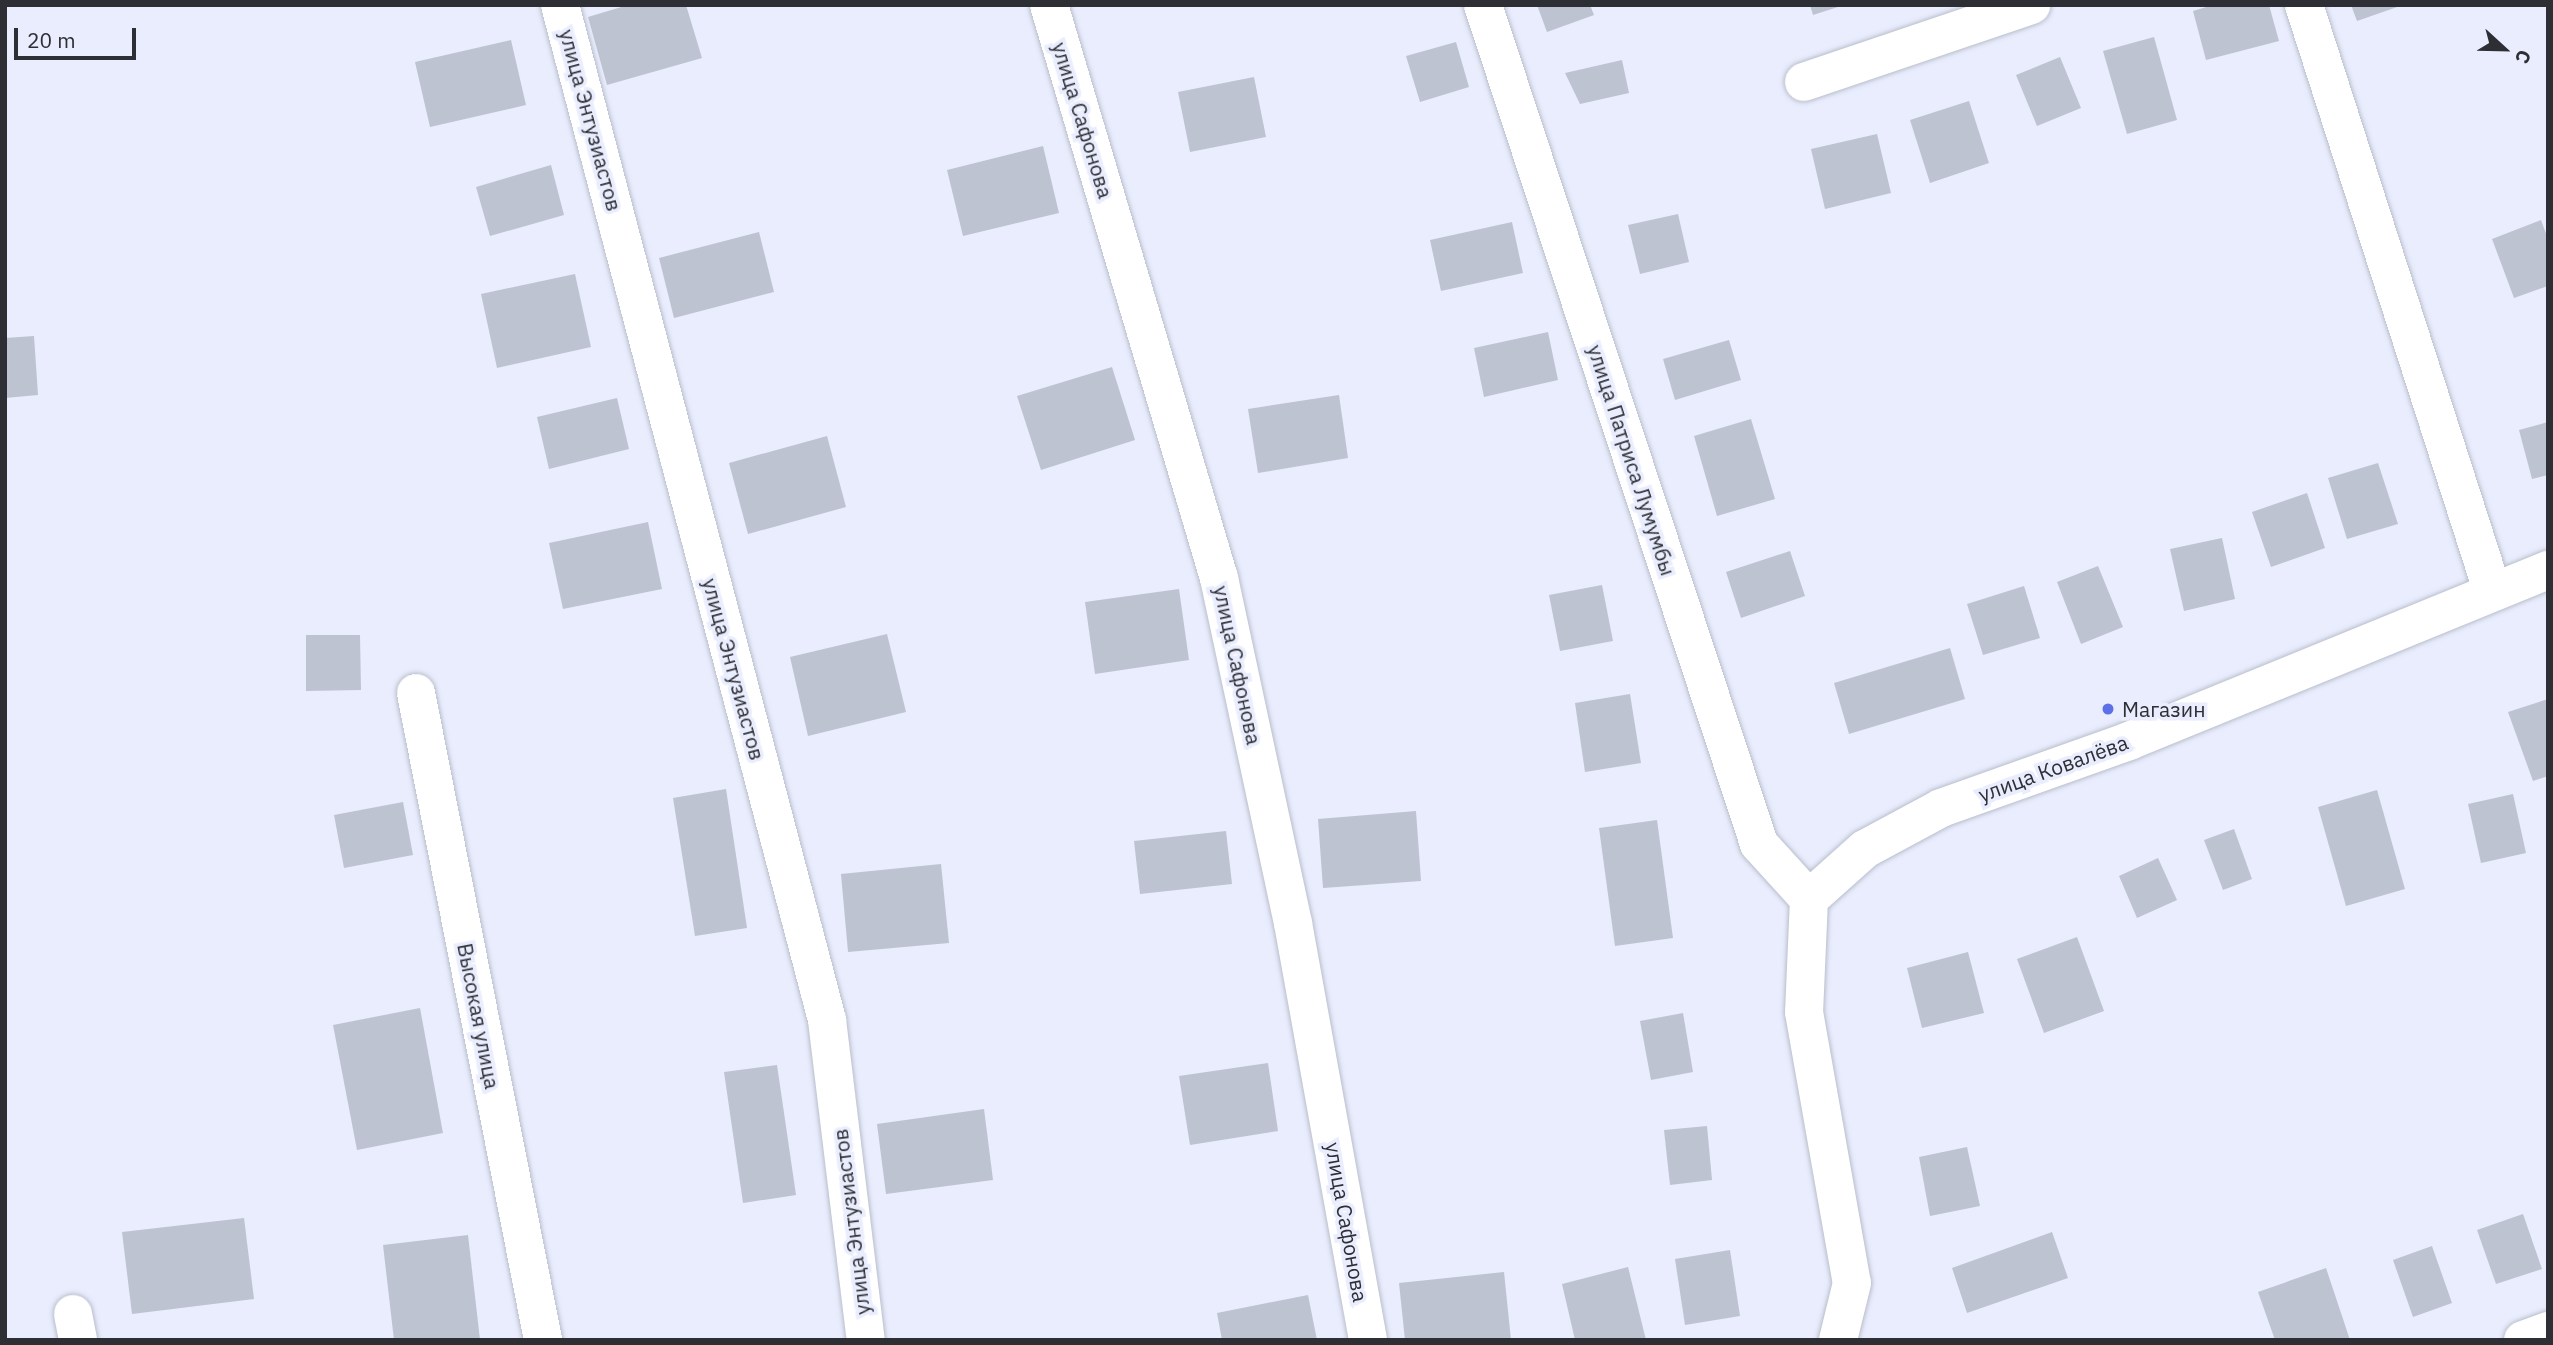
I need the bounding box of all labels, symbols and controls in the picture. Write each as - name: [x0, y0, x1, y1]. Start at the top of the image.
- scale bar: [18, 14, 140, 58]
- north arrow: [2469, 14, 2539, 84]
- text: 20 m: [27, 26, 76, 54]
- street label: улица Энтузиастов: [555, 26, 627, 214]
- street label: улица Сафонова: [1047, 39, 1119, 201]
- text: С: [2510, 47, 2537, 67]
- street label: улица Патриса Лумумбы: [1583, 341, 1681, 579]
- street label: улица Энтузиастов: [698, 575, 770, 763]
- street label: улица Сафонова: [1209, 583, 1267, 747]
- place label: Магазин: [2122, 696, 2206, 722]
- marker: Магазин: [2100, 701, 2116, 717]
- street label: улица Ковалёва: [1975, 729, 2131, 807]
- street label: Высокая улица: [453, 941, 505, 1091]
- street label: улица Энтузиастов: [827, 1128, 875, 1316]
- street label: улица Сафонова: [1321, 1140, 1373, 1304]

